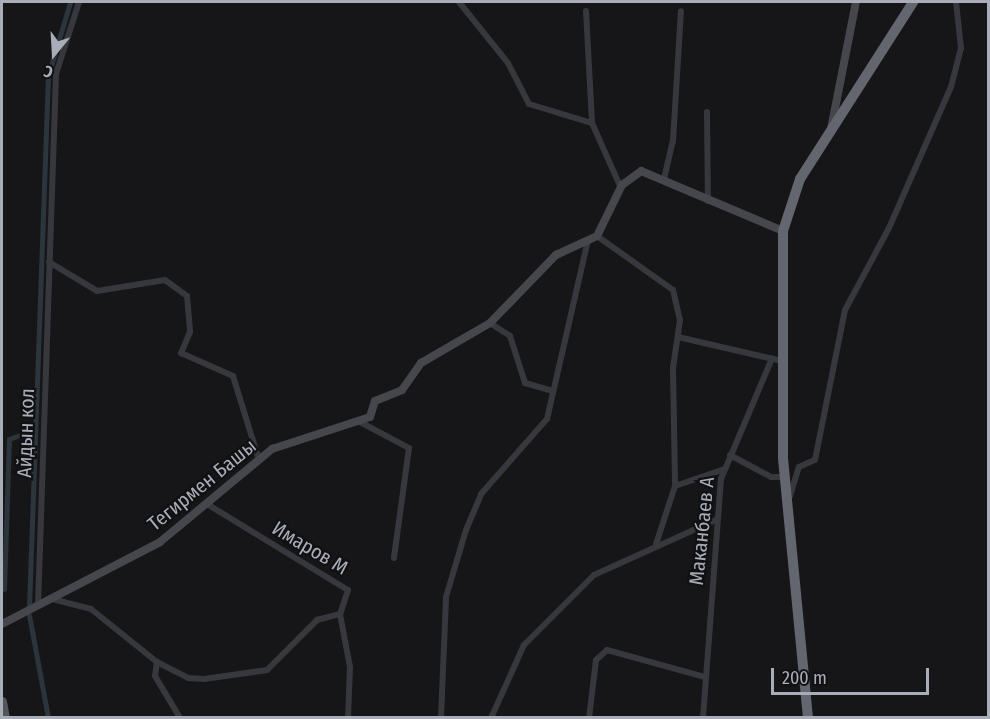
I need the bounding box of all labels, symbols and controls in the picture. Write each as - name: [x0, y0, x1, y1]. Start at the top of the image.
- north arrow: [24, 24, 84, 84]
- text: С: [41, 61, 55, 82]
- street label: Айдын кол: [12, 388, 40, 478]
- street label: Тегирмен Башы: [143, 434, 261, 536]
- street label: Маканбаев А: [684, 476, 720, 586]
- street label: Имаров М: [268, 516, 352, 580]
- scale bar: [774, 656, 932, 694]
- text: 200 m: [782, 667, 827, 689]

